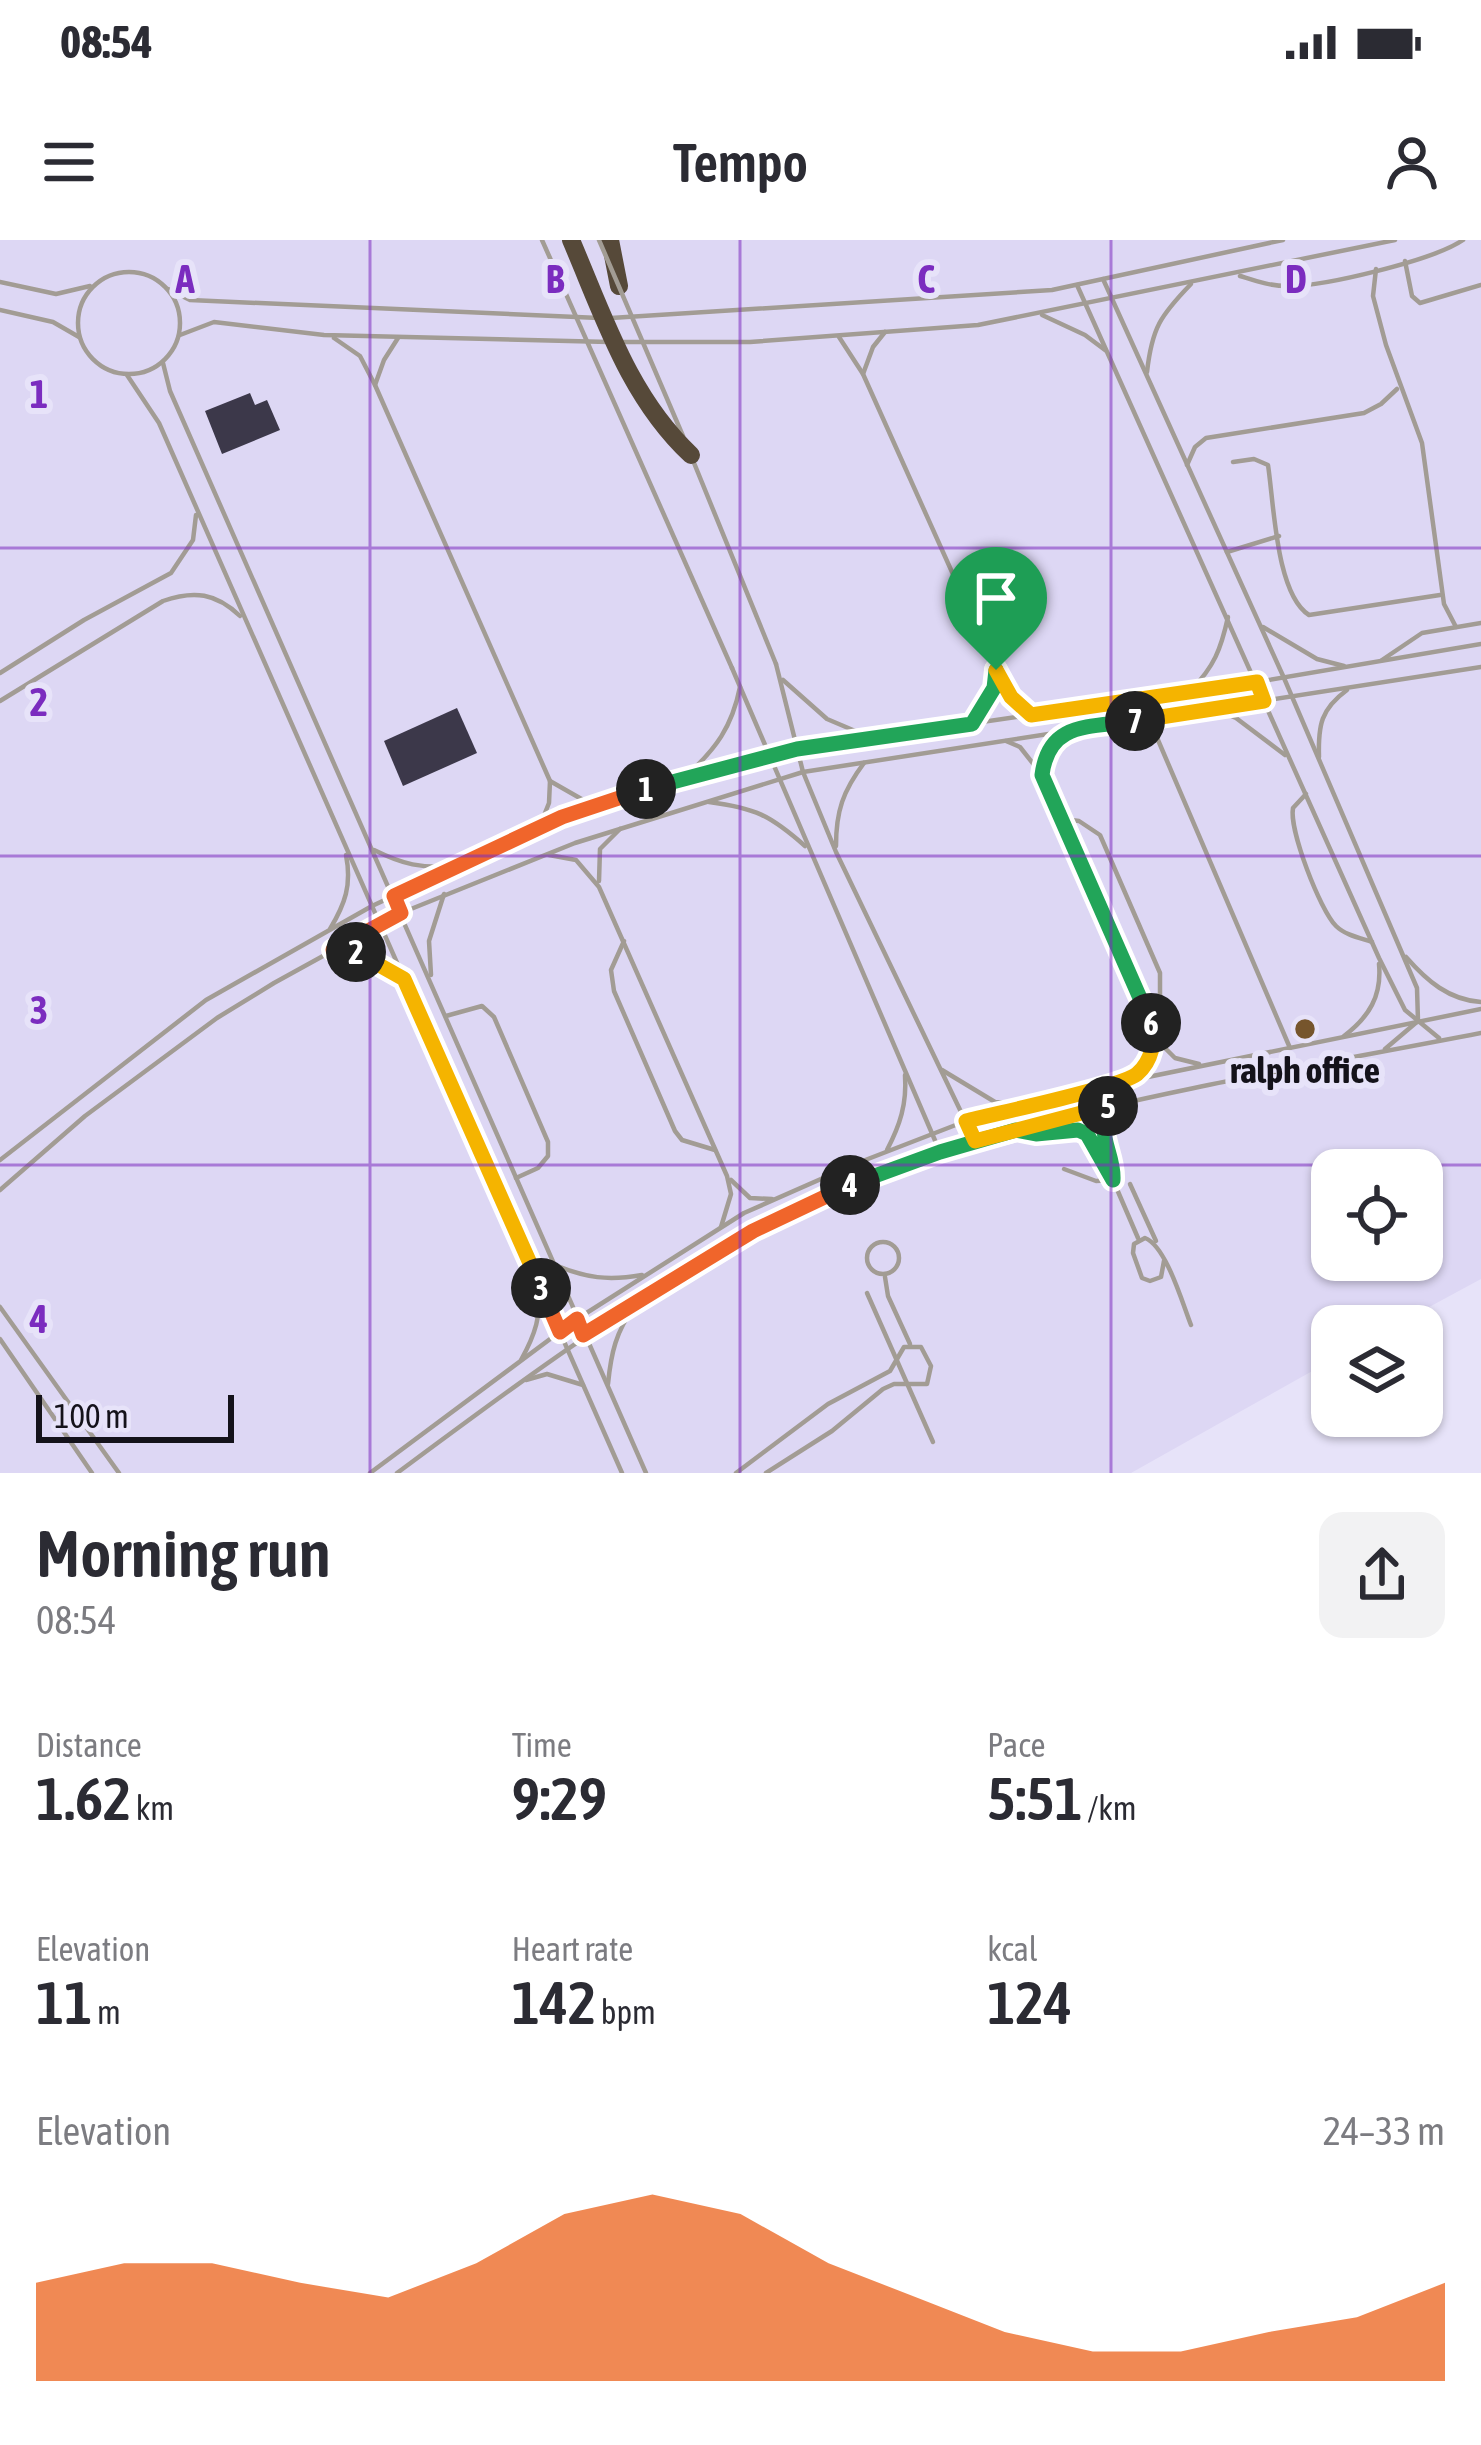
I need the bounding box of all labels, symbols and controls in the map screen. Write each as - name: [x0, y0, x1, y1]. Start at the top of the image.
- text: 08:54: [60, 16, 153, 68]
- icon: menu: [36, 129, 102, 195]
- icon: person: [1379, 129, 1445, 195]
- text: Tempo: [673, 132, 808, 193]
- text: A: [174, 257, 195, 301]
- text: B: [546, 257, 565, 301]
- text: C: [917, 257, 935, 301]
- text: D: [1285, 257, 1307, 301]
- text: 1: [30, 372, 48, 416]
- pin: [945, 547, 1047, 670]
- icon: arrive: [963, 565, 1029, 631]
- text: 2: [30, 680, 48, 724]
- pin: 7: [1105, 691, 1165, 751]
- text: 7: [1127, 702, 1143, 740]
- pin: 1: [616, 759, 676, 819]
- text: 1: [638, 770, 654, 808]
- pin: 2: [326, 922, 386, 982]
- text: 2: [348, 933, 364, 971]
- text: 3: [30, 988, 48, 1032]
- pin: 6: [1121, 993, 1181, 1053]
- text: 6: [1143, 1004, 1159, 1042]
- marker: ralph office: [1292, 1016, 1318, 1042]
- place label: ralph office: [1230, 1049, 1380, 1091]
- pin: 5: [1078, 1076, 1138, 1136]
- text: 5: [1100, 1087, 1116, 1125]
- map controls: [1311, 1149, 1443, 1437]
- button: locate: [1311, 1149, 1443, 1281]
- pin: 4: [820, 1155, 880, 1215]
- text: 4: [842, 1166, 858, 1204]
- pin: 3: [511, 1258, 571, 1318]
- text: 3: [533, 1269, 549, 1307]
- text: 4: [29, 1297, 48, 1341]
- button: layers: [1311, 1305, 1443, 1437]
- scale bar: [36, 1389, 234, 1442]
- text: 100 m: [54, 1397, 129, 1435]
- button: share: [1319, 1512, 1445, 1638]
- text: Morning run: [36, 1515, 331, 1591]
- text: 08:54: [36, 1598, 116, 1642]
- text: Distance: [36, 1726, 142, 1764]
- text: Time: [512, 1726, 572, 1764]
- text: Pace: [987, 1726, 1045, 1764]
- text: 1.62: [36, 1764, 131, 1833]
- text: 9:29: [512, 1764, 607, 1833]
- text: 5:51: [987, 1764, 1083, 1833]
- text: km: [131, 1789, 174, 1827]
- text: /km: [1083, 1789, 1137, 1827]
- text: Elevation: [36, 1930, 150, 1968]
- text: Heart rate: [512, 1930, 633, 1968]
- text: kcal: [987, 1930, 1038, 1968]
- text: 11: [36, 1968, 92, 2037]
- text: 142: [512, 1968, 596, 2037]
- text: 124: [987, 1968, 1072, 2037]
- text: m: [92, 1993, 121, 2031]
- text: bpm: [596, 1993, 656, 2031]
- text: Elevation: [36, 2109, 171, 2153]
- text: 24–33 m: [1323, 2109, 1445, 2153]

